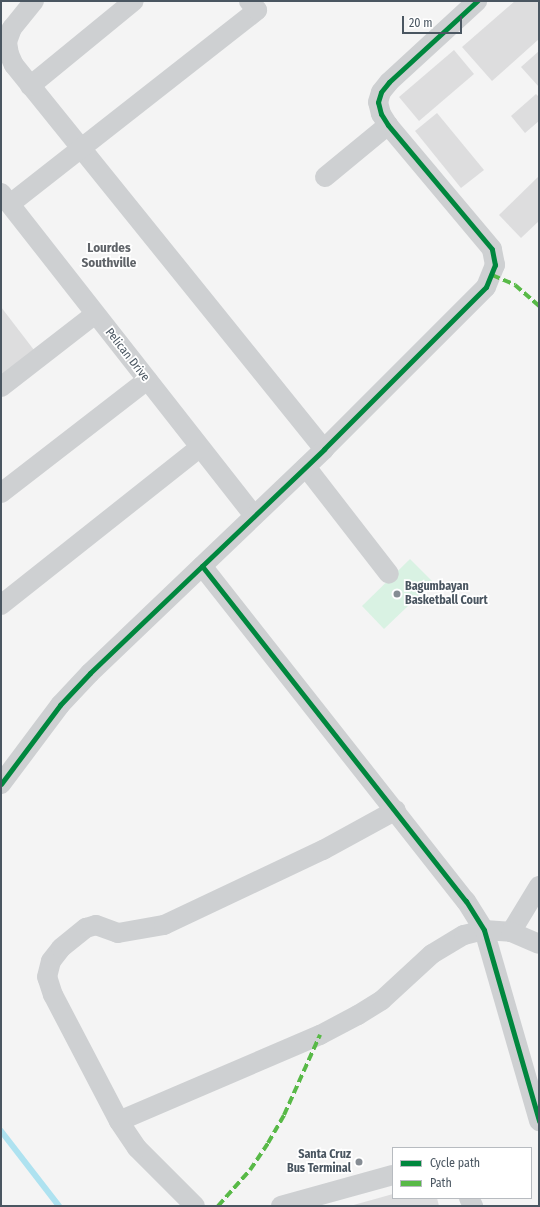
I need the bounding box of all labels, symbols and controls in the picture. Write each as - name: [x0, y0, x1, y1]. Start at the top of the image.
- scale bar: [404, 8, 464, 34]
- text: 20 m: [409, 16, 433, 30]
- district label: Lourdes Southville: [82, 241, 136, 272]
- street label: Pelican Drive: [102, 326, 152, 384]
- place label: Bagumbayan Basketball Court: [405, 580, 488, 608]
- marker: Bagumbayan Basketball Court: [392, 589, 402, 599]
- legend: [392, 1147, 532, 1199]
- place label: Santa Cruz Bus Terminal: [287, 1148, 351, 1176]
- text: Cycle path: [430, 1156, 480, 1170]
- marker: Santa Cruz Bus Terminal: [354, 1157, 364, 1167]
- text: Path: [430, 1176, 452, 1190]

